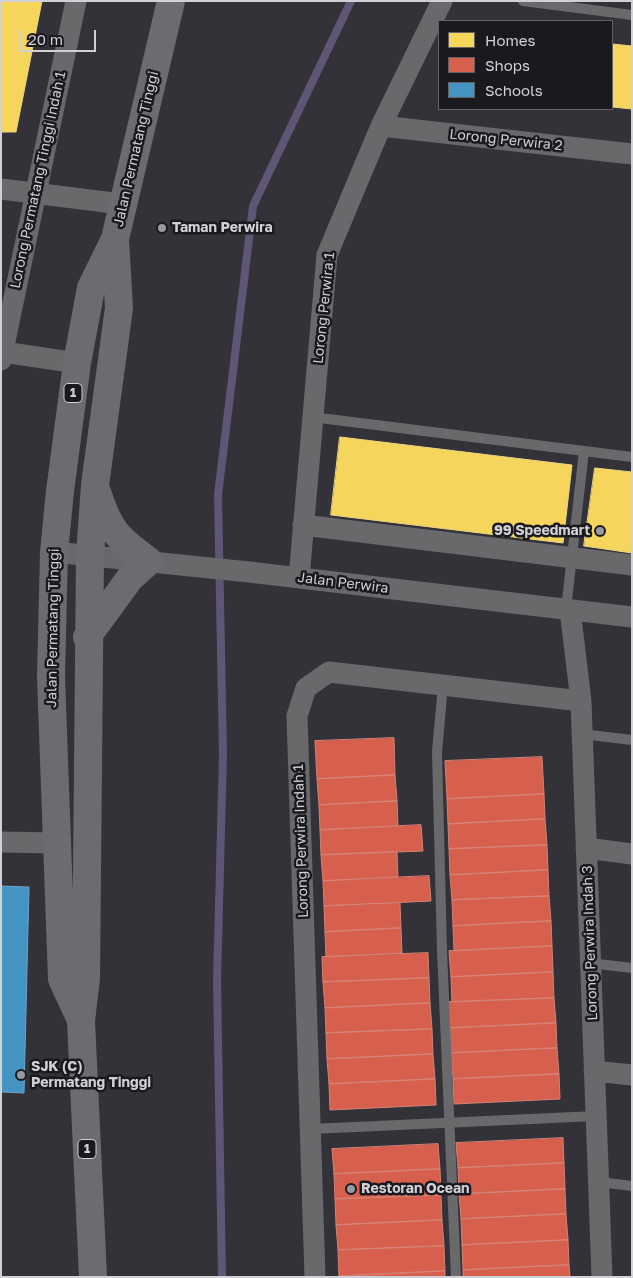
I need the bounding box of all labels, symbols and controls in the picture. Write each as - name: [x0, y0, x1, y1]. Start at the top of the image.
- scale bar: [22, 20, 99, 52]
- legend: [438, 20, 613, 110]
- text: 20 m: [28, 30, 63, 48]
- text: Homes: [485, 31, 535, 49]
- text: Shops: [485, 56, 530, 74]
- street label: Lorong Permatang Tinggi Indah 1: [7, 70, 69, 290]
- street label: Jalan Permatang Tinggi: [110, 70, 162, 228]
- text: Schools: [485, 81, 543, 99]
- street label: Lorong Perwira 2: [449, 126, 563, 154]
- place label: Taman Perwira: [172, 220, 273, 236]
- marker: Taman Perwira: [156, 222, 168, 234]
- street label: Lorong Perwira 1: [310, 251, 338, 365]
- road number: 1: [64, 383, 82, 402]
- place label: 99 Speedmart: [494, 523, 590, 539]
- marker: 99 Speedmart: [594, 525, 606, 537]
- street label: Jalan Permatang Tinggi: [43, 548, 63, 708]
- street label: Jalan Perwira: [297, 569, 389, 597]
- street label: Lorong Perwira Indah 1: [290, 764, 312, 918]
- street label: Lorong Perwira Indah 3: [579, 865, 601, 1021]
- place label: SJK (C) Permatang Tinggi: [31, 1059, 151, 1092]
- marker: SJK (C) Permatang Tinggi: [15, 1069, 27, 1081]
- road number: 1: [78, 1140, 96, 1158]
- place label: Restoran Ocean: [361, 1181, 470, 1197]
- marker: Restoran Ocean: [345, 1183, 357, 1195]

